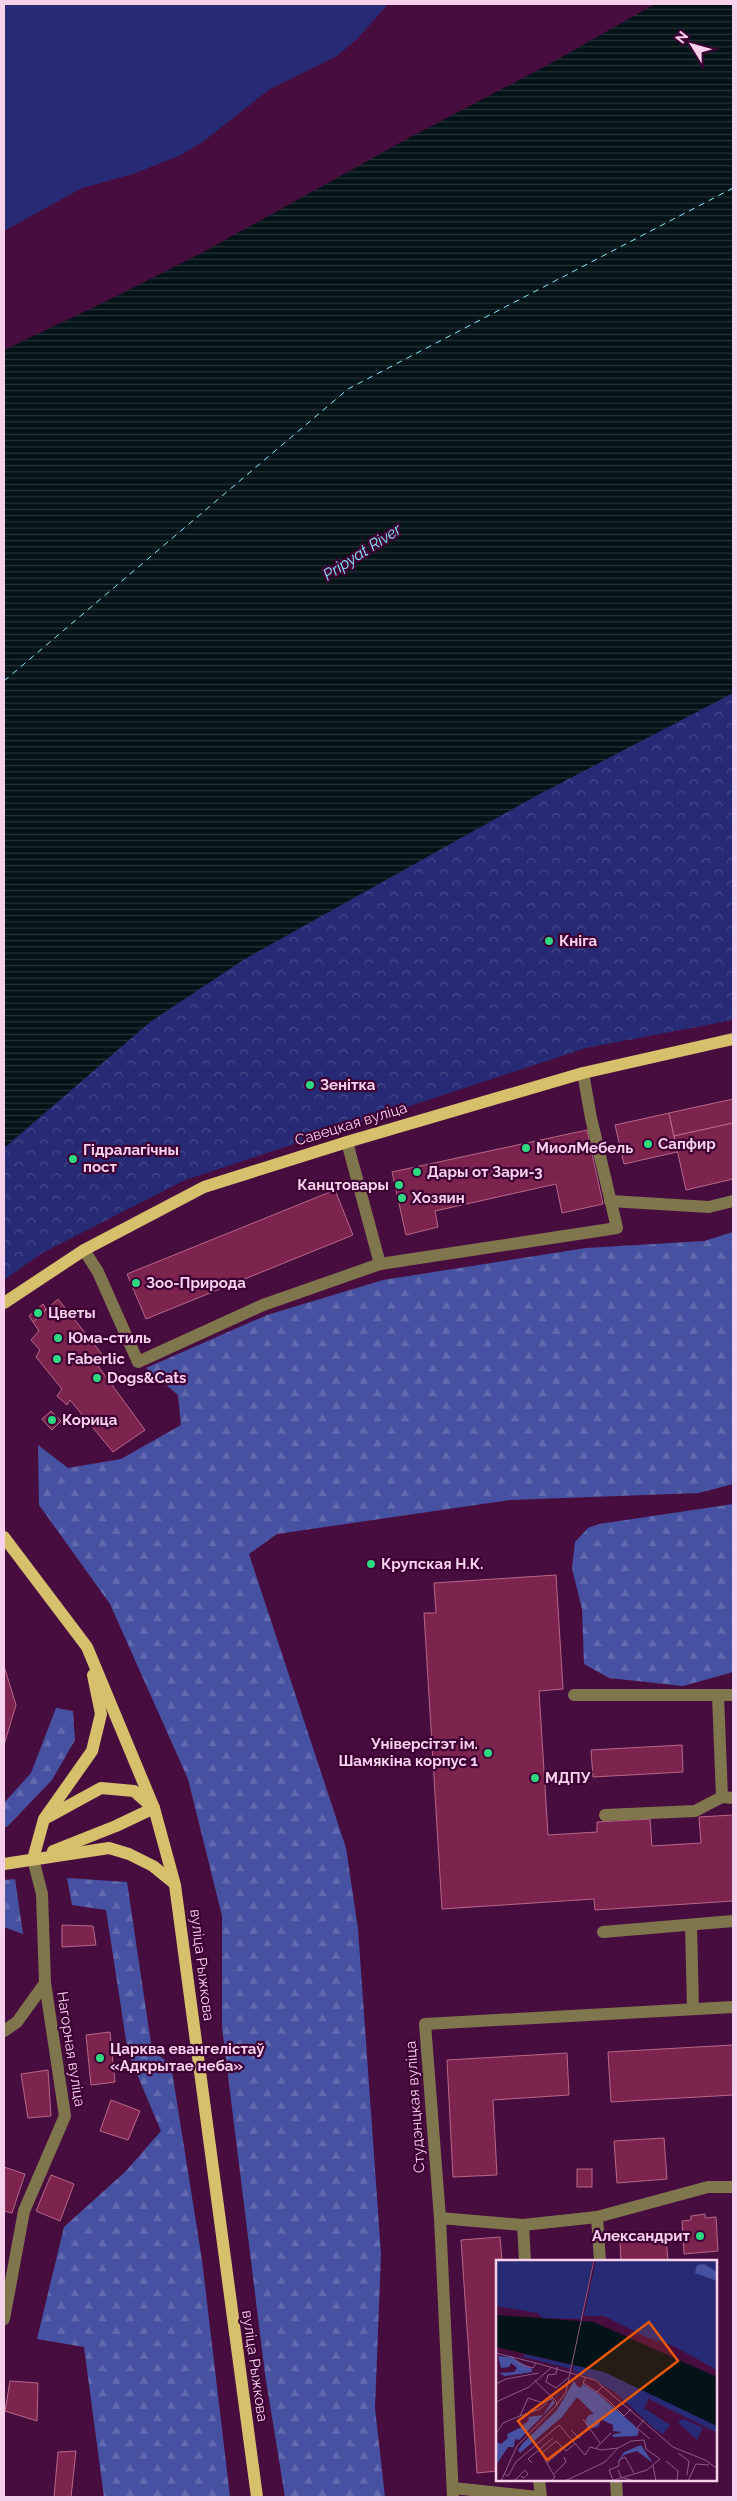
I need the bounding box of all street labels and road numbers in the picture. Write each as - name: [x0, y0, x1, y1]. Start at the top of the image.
- street label: Савецкая вуліца: [293, 1098, 409, 1150]
- street label: вуліца Рыжкова: [186, 1908, 218, 2022]
- street label: Нагорная вуліца: [53, 1990, 89, 2108]
- street label: Студэнцкая вуліца: [401, 2040, 429, 2174]
- street label: вуліца Рыжкова: [238, 2309, 272, 2423]

